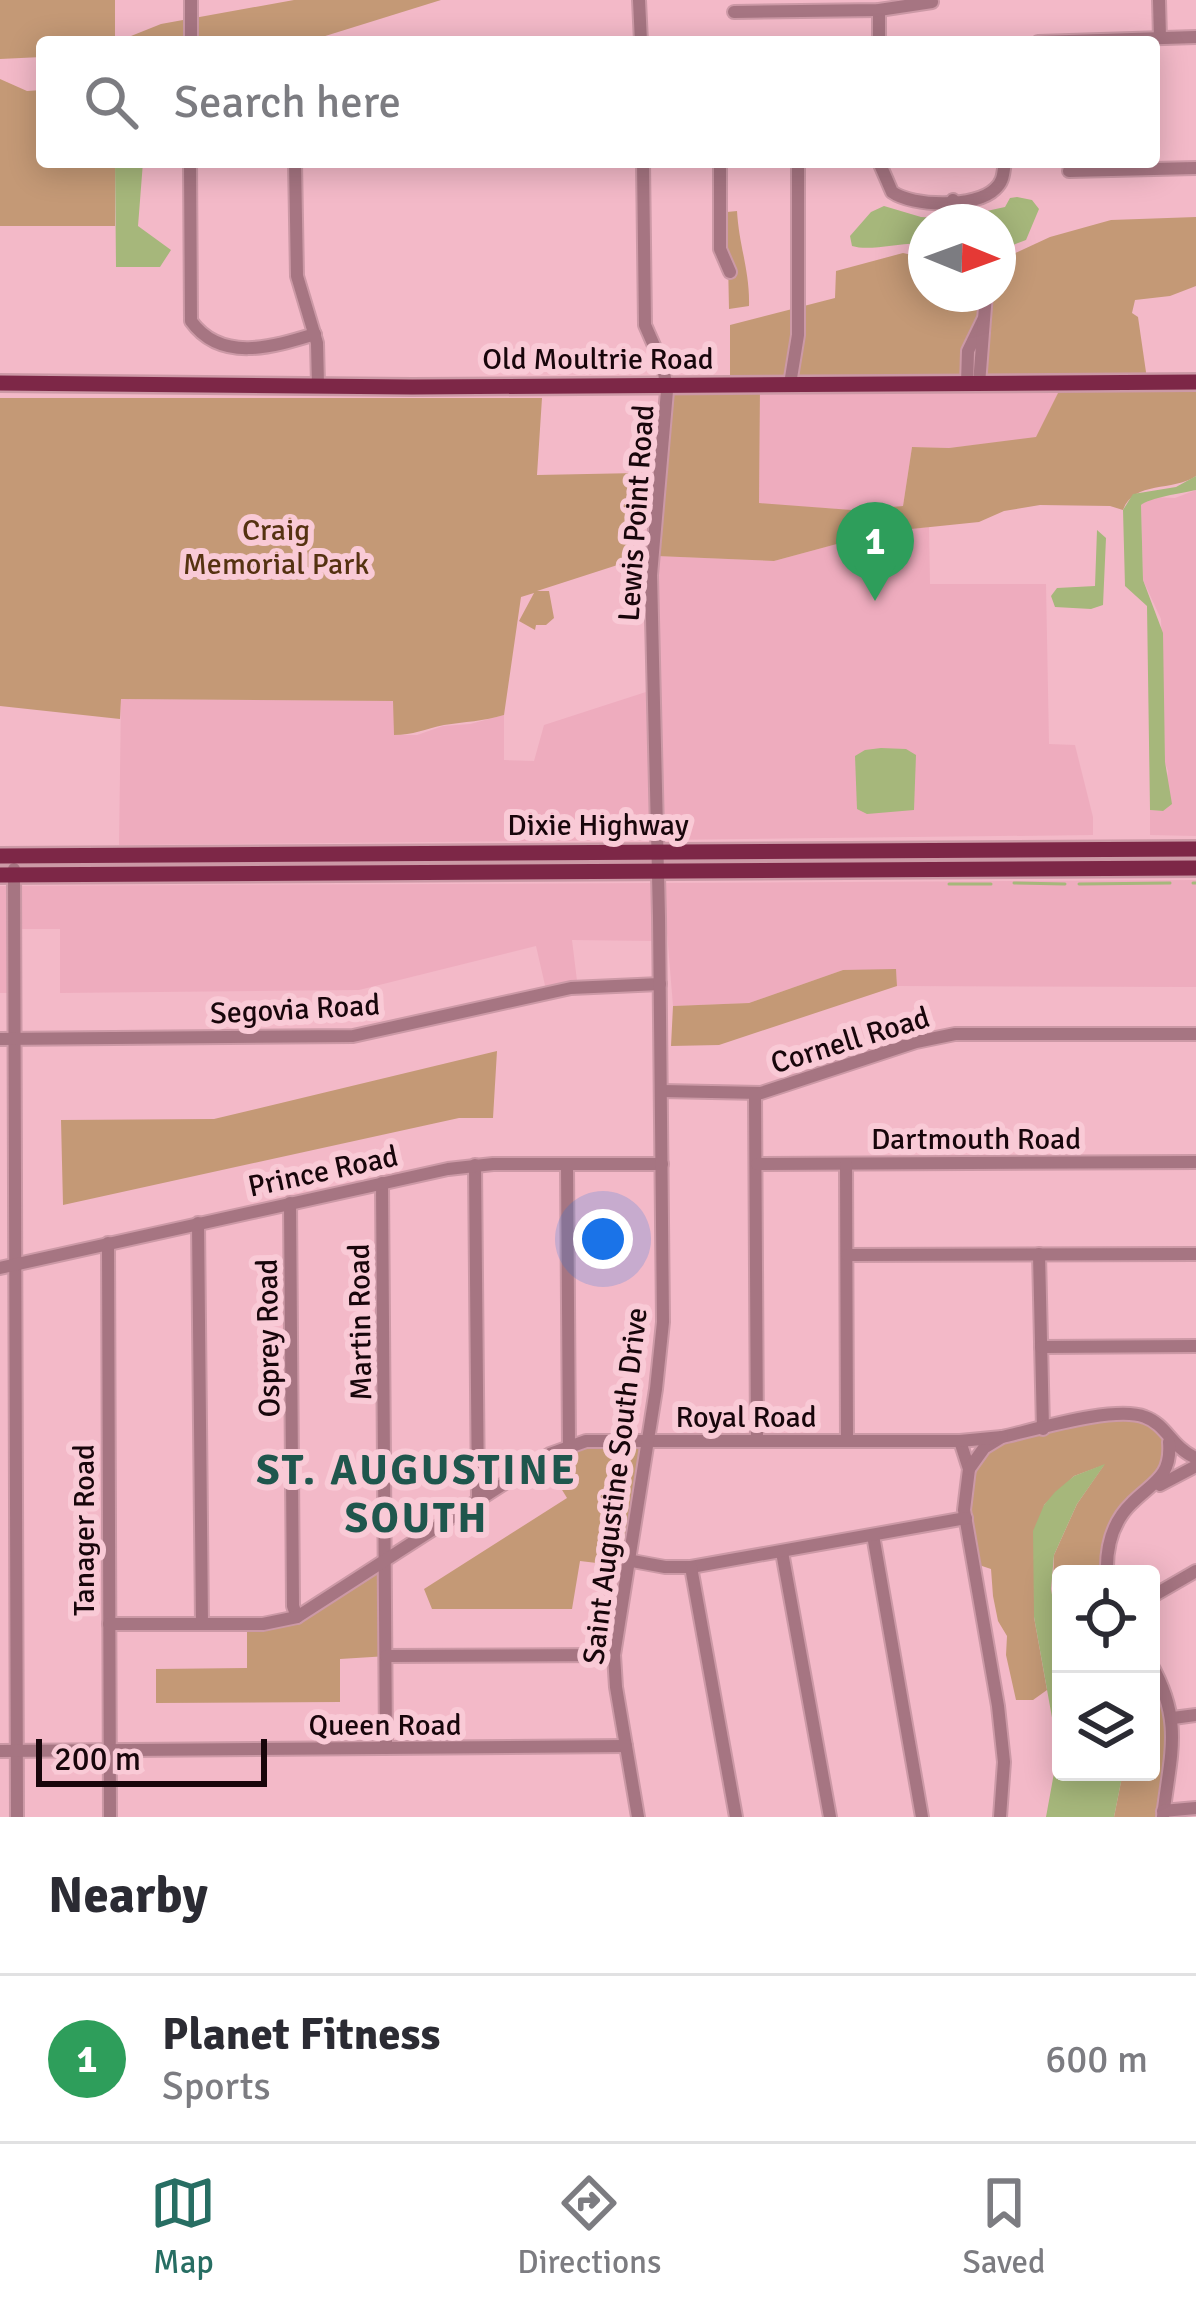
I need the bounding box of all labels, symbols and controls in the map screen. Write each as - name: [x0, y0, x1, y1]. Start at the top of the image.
- search box: [36, 36, 1160, 168]
- icon: search: [78, 69, 144, 135]
- text: Search here: [174, 75, 401, 130]
- north arrow: [908, 204, 1016, 312]
- street label: Old Moultrie Road: [482, 341, 714, 378]
- street label: Lewis Point Road: [610, 403, 663, 623]
- pin: 1: [836, 502, 914, 601]
- park label: Craig Memorial Park: [183, 512, 369, 583]
- street label: Dixie Highway: [507, 807, 689, 844]
- street label: Segovia Road: [209, 987, 381, 1032]
- street label: Cornell Road: [766, 999, 934, 1082]
- street label: Dartmouth Road: [871, 1121, 1081, 1158]
- street label: Prince Road: [245, 1138, 401, 1205]
- your location: [573, 1209, 633, 1269]
- street label: Martin Road: [341, 1243, 380, 1401]
- street label: Osprey Road: [249, 1258, 288, 1418]
- street label: Saint Augustine South Drive: [575, 1305, 656, 1667]
- street label: Royal Road: [675, 1399, 817, 1436]
- street label: Tanager Road: [66, 1444, 103, 1616]
- district label: ST. AUGUSTINE SOUTH: [256, 1445, 578, 1544]
- map controls: [1052, 1565, 1160, 1781]
- button: locate: [1052, 1565, 1160, 1673]
- button: layers: [1052, 1673, 1160, 1781]
- street label: Queen Road: [308, 1707, 462, 1744]
- scale bar: [36, 1733, 267, 1786]
- text: 200 m: [54, 1739, 141, 1780]
- text: Nearby: [48, 1864, 208, 1927]
- text: Planet Fitness: [162, 2007, 440, 2062]
- text: 1: [76, 2035, 98, 2083]
- text: 600 m: [1045, 2035, 1148, 2083]
- text: Sports: [162, 2062, 271, 2110]
- tab: Map: [150, 2170, 216, 2283]
- tab: Directions: [517, 2170, 662, 2283]
- tab: Saved: [962, 2170, 1046, 2283]

